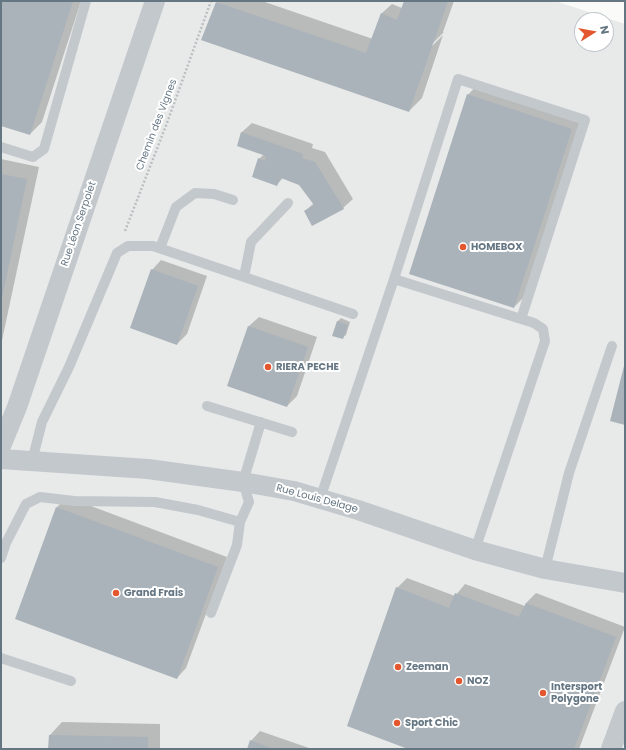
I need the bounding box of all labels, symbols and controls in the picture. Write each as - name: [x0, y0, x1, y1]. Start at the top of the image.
- north arrow: [574, 12, 614, 52]
- text: N: [596, 24, 613, 35]
- street label: Chemin des Vignes: [134, 78, 180, 172]
- street label: Rue Léon Serpolet: [59, 180, 99, 268]
- place label: HOMEBOX: [471, 241, 522, 253]
- marker: HOMEBOX: [458, 242, 468, 252]
- place label: RIERA PECHE: [276, 361, 339, 373]
- marker: RIERA PECHE: [263, 362, 273, 372]
- street label: Rue Louis Delage: [275, 482, 359, 516]
- place label: Grand Frais: [124, 587, 183, 599]
- marker: Grand Frais: [111, 588, 121, 598]
- place label: Zeeman: [406, 661, 448, 673]
- marker: Zeeman: [393, 662, 403, 672]
- place label: NOZ: [467, 675, 488, 687]
- marker: NOZ: [454, 676, 464, 686]
- place label: Intersport Polygone: [551, 681, 602, 704]
- marker: Intersport Polygone: [538, 688, 548, 698]
- place label: Sport Chic: [405, 717, 458, 729]
- marker: Sport Chic: [392, 718, 402, 728]

